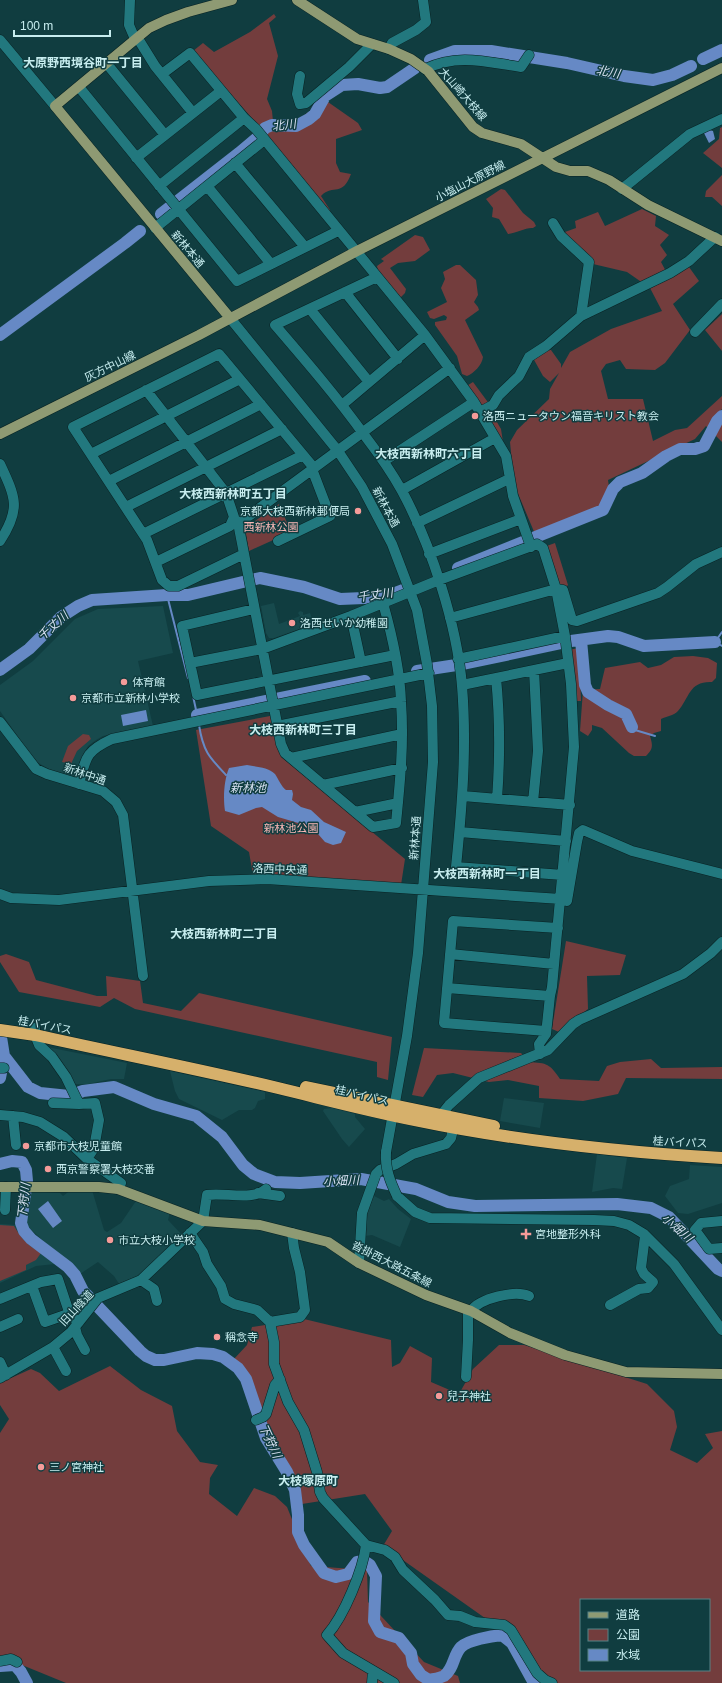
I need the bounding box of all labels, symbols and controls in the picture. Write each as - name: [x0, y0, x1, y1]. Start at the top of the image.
- scale bar: [14, 12, 110, 38]
- text: 100 m: [20, 19, 53, 33]
- district label: 大原野西境谷町一丁目: [23, 56, 143, 70]
- water label: 北川: [595, 63, 623, 81]
- street label: 大山崎大枝線: [437, 65, 489, 123]
- water label: 北川: [271, 116, 299, 133]
- street label: 小塩山大原野線: [433, 158, 507, 204]
- street label: 新林本通: [169, 228, 207, 270]
- street label: 灰方中山線: [83, 349, 137, 383]
- place label: 洛西ニュータウン福音キリスト教会: [483, 410, 659, 422]
- marker: 洛西ニュータウン福音キリスト教会: [470, 411, 480, 421]
- district label: 大枝西新林町六丁目: [375, 447, 483, 461]
- street label: 新林本通: [370, 485, 402, 529]
- district label: 大枝西新林町五丁目: [179, 487, 287, 501]
- place label: 京都大枝西新林郵便局: [240, 505, 350, 517]
- marker: 京都大枝西新林郵便局: [353, 506, 363, 516]
- park label: 西新林公園: [244, 521, 299, 533]
- water label: 千丈川: [356, 585, 396, 604]
- water label: 千丈川: [35, 607, 73, 643]
- place label: 洛西せいか幼稚園: [300, 617, 388, 629]
- marker: 洛西せいか幼稚園: [287, 618, 297, 628]
- place label: 体育館: [132, 676, 165, 688]
- marker: 体育館: [119, 677, 129, 687]
- place label: 京都市立新林小学校: [81, 692, 180, 704]
- marker: 京都市立新林小学校: [68, 693, 78, 703]
- district label: 大枝西新林町三丁目: [249, 723, 357, 737]
- street label: 新林中通: [62, 761, 108, 787]
- water label: 新林池: [230, 781, 267, 795]
- street label: 新林本通: [407, 816, 423, 860]
- park label: 新林池公園: [264, 822, 319, 834]
- street label: 洛西中央通: [252, 862, 308, 876]
- district label: 大枝西新林町一丁目: [433, 867, 541, 881]
- district label: 大枝西新林町二丁目: [170, 927, 278, 941]
- street label: 桂バイパス: [17, 1014, 73, 1036]
- street label: 桂バイパス: [334, 1083, 390, 1107]
- street label: 桂バイパス: [652, 1135, 708, 1149]
- place label: 京都市大枝児童館: [34, 1140, 122, 1152]
- marker: 京都市大枝児童館: [21, 1141, 31, 1151]
- place label: 西京警察署大枝交番: [56, 1163, 155, 1175]
- marker: 西京警察署大枝交番: [43, 1164, 53, 1174]
- water label: 小畑川: [323, 1173, 361, 1189]
- water label: 下狩川: [15, 1180, 33, 1220]
- water label: 小畑川: [659, 1211, 697, 1246]
- marker: 宮地整形外科: [520, 1228, 532, 1240]
- place label: 宮地整形外科: [535, 1228, 601, 1240]
- place label: 市立大枝小学校: [118, 1234, 195, 1246]
- marker: 市立大枝小学校: [105, 1235, 115, 1245]
- street label: 沓掛西大路五条線: [350, 1239, 434, 1289]
- street label: 旧山陰道: [57, 1288, 95, 1328]
- place label: 稱念寺: [225, 1331, 258, 1343]
- marker: 稱念寺: [212, 1332, 222, 1342]
- place label: 兒子神社: [447, 1390, 491, 1402]
- marker: 兒子神社: [434, 1391, 444, 1401]
- water label: 下狩川: [256, 1422, 285, 1462]
- place label: 三ノ宮神社: [49, 1461, 104, 1473]
- marker: 三ノ宮神社: [36, 1462, 46, 1472]
- district label: 大枝塚原町: [278, 1474, 338, 1488]
- legend: [580, 1599, 710, 1671]
- text: 道路: [616, 1608, 640, 1622]
- text: 公園: [616, 1628, 640, 1642]
- text: 水域: [616, 1648, 640, 1662]

